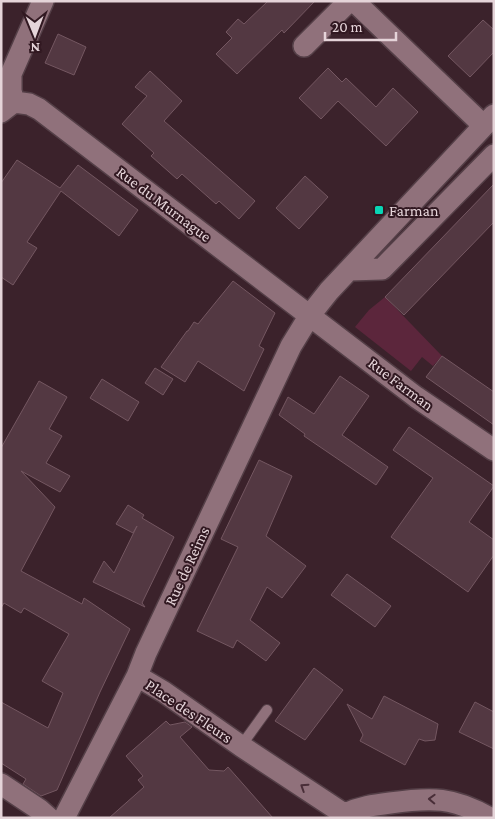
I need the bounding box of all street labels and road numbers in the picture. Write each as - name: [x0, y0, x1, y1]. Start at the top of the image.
- street label: Rue du Murnague: [113, 163, 215, 246]
- street label: Rue Farman: [365, 354, 437, 414]
- street label: Rue de Reims: [161, 524, 213, 608]
- street label: Place des Fleurs: [143, 676, 235, 746]

